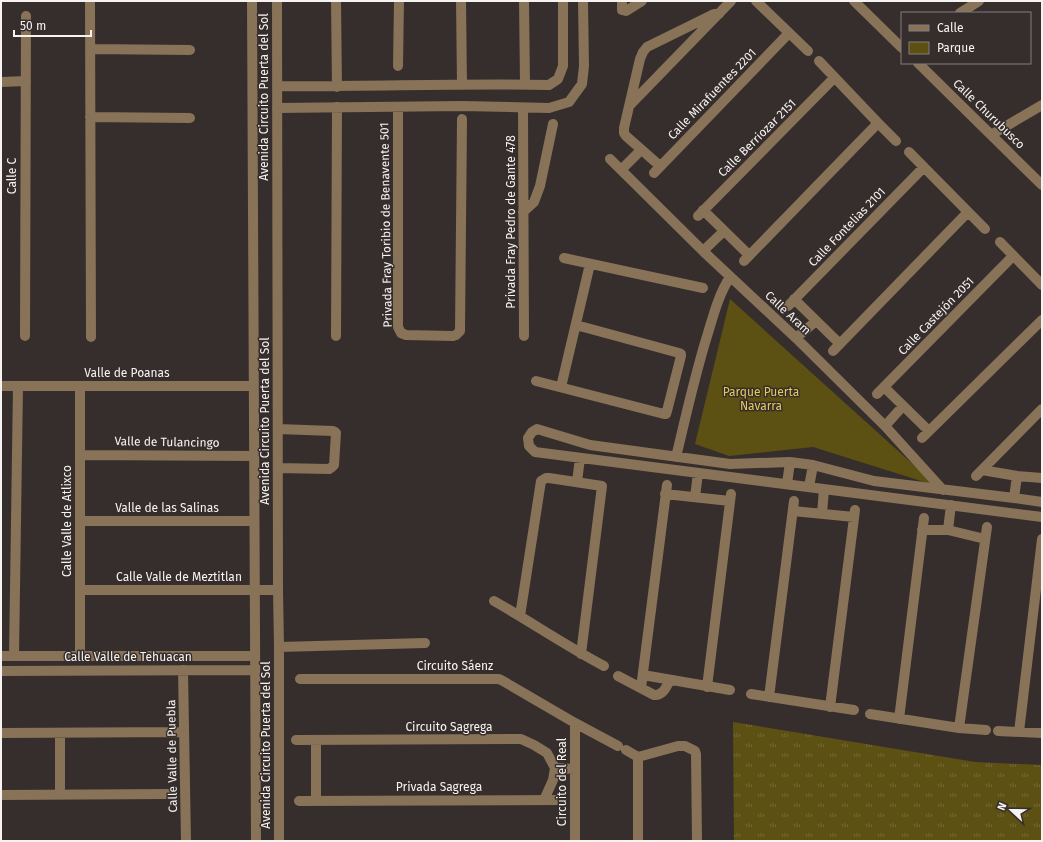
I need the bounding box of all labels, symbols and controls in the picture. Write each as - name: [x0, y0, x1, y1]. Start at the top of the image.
- scale bar: [14, 12, 91, 38]
- legend: [901, 12, 1031, 64]
- street label: Avenida Circuito Puerta del Sol: [257, 13, 271, 181]
- text: 50 m: [20, 19, 46, 33]
- text: Calle: [937, 21, 964, 35]
- text: Parque: [937, 41, 975, 55]
- street label: Calle Mirafuentes 2201: [665, 46, 759, 142]
- street label: Calle Churubusco: [950, 76, 1028, 152]
- street label: Calle Berriozar 2151: [715, 96, 799, 180]
- street label: Privada Fray Toribio de Benavente 501: [377, 122, 395, 328]
- street label: Privada Fray Pedro de Gante 478: [504, 135, 518, 309]
- street label: Calle C: [5, 158, 19, 194]
- street label: Calle Fontelias 2101: [806, 185, 888, 269]
- street label: Calle Castejón 2051: [895, 274, 977, 358]
- street label: Calle Aram: [762, 288, 814, 338]
- street label: Avenida Circuito Puerta del Sol: [258, 337, 272, 505]
- street label: Valle de Poanas: [84, 366, 170, 380]
- park label: Parque Puerta Navarra: [723, 385, 799, 413]
- street label: Valle de Tulancingo: [114, 434, 220, 450]
- street label: Calle Valle de Atlixco: [60, 465, 74, 577]
- street label: Valle de las Salinas: [115, 501, 219, 515]
- street label: Calle Valle de Meztitlan: [116, 570, 242, 584]
- street label: Calle Valle de Tehuacan: [64, 650, 192, 664]
- street label: Circuito Sáenz: [417, 659, 493, 673]
- street label: Avenida Circuito Puerta del Sol: [259, 661, 273, 829]
- street label: Calle Valle de Puebla: [164, 699, 180, 813]
- street label: Circuito Sagrega: [405, 720, 493, 734]
- street label: Circuito del Real: [555, 737, 569, 826]
- street label: Privada Sagrega: [396, 780, 482, 794]
- north arrow: [991, 790, 1031, 830]
- text: N: [995, 801, 1010, 812]

